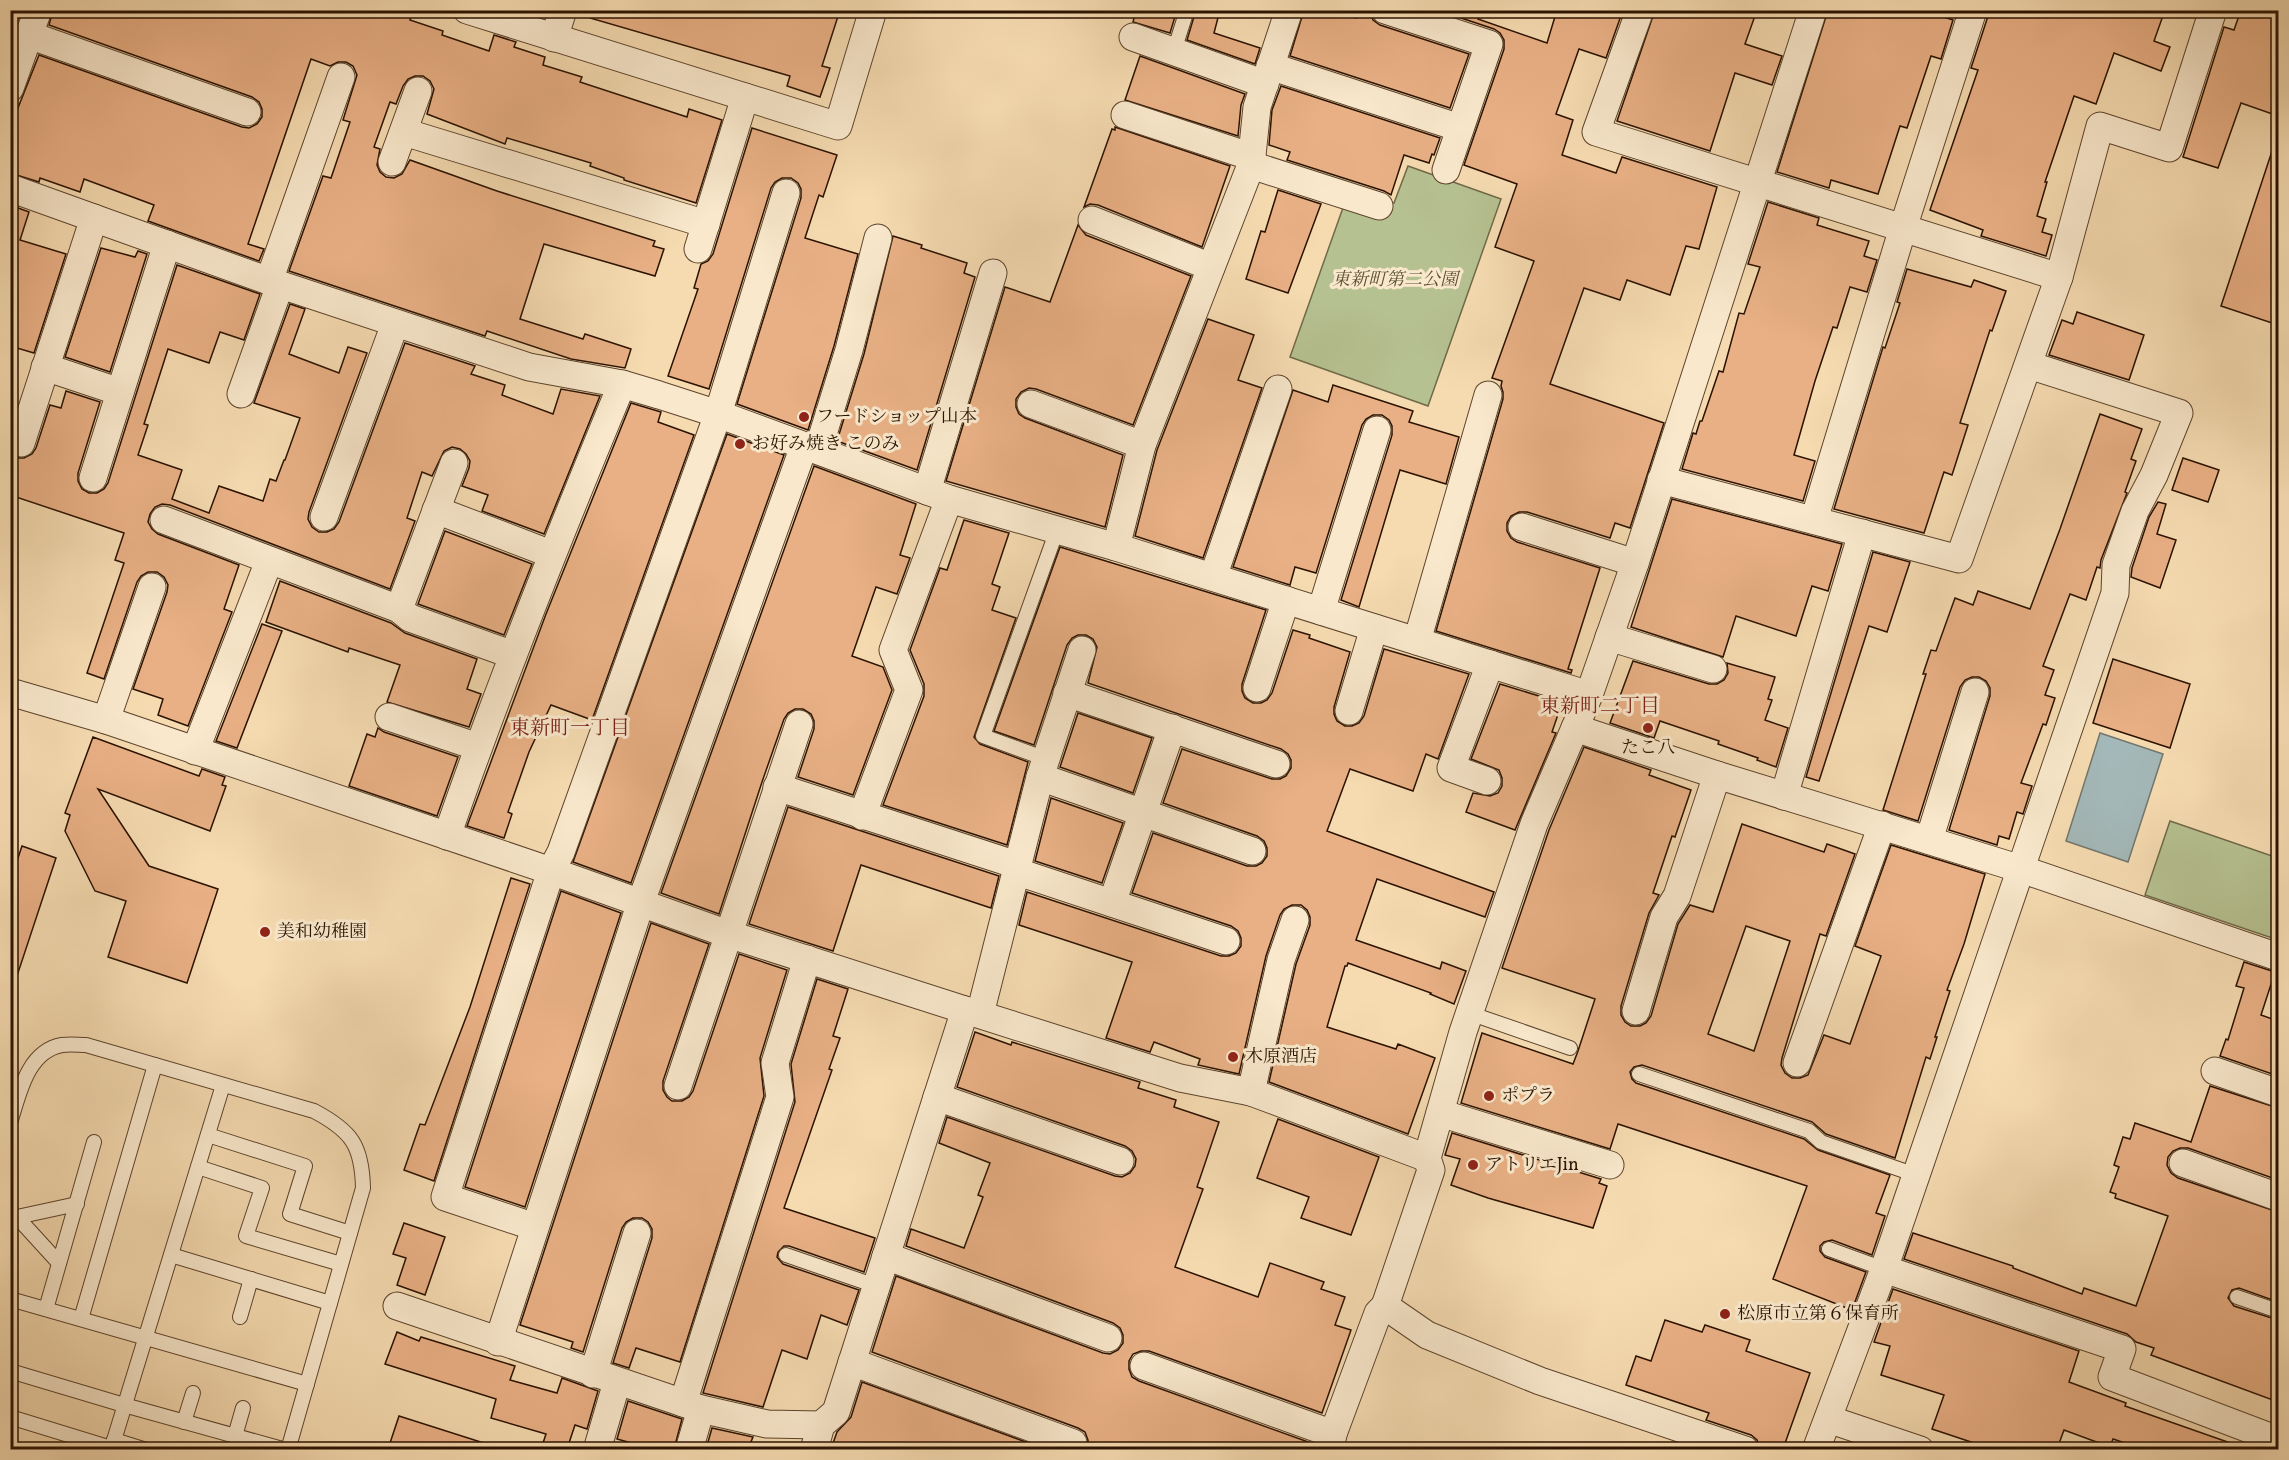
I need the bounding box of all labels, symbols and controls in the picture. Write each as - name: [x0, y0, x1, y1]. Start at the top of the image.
- park label: 東新町第二公園: [1332, 268, 1461, 293]
- place label: フードショップ山本: [816, 405, 977, 430]
- marker: フードショップ山本: [797, 410, 811, 424]
- place label: お好み焼き このみ: [752, 432, 900, 457]
- marker: お好み焼き このみ: [733, 437, 747, 451]
- district label: 東新町二丁目: [1540, 693, 1660, 721]
- district label: 東新町一丁目: [510, 715, 630, 743]
- marker: たこ八: [1641, 721, 1655, 735]
- place label: たこ八: [1621, 736, 1675, 761]
- place label: 美和幼稚園: [277, 920, 367, 945]
- marker: 美和幼稚園: [258, 925, 272, 939]
- place label: 木原酒店: [1245, 1045, 1317, 1070]
- marker: 木原酒店: [1226, 1050, 1240, 1064]
- place label: ポプラ: [1501, 1084, 1555, 1109]
- marker: ポプラ: [1482, 1089, 1496, 1103]
- place label: アトリエJin: [1485, 1153, 1579, 1178]
- marker: アトリエJin: [1466, 1158, 1480, 1172]
- place label: 松原市立第６保育所: [1737, 1302, 1899, 1327]
- marker: 松原市立第６保育所: [1718, 1307, 1732, 1321]

